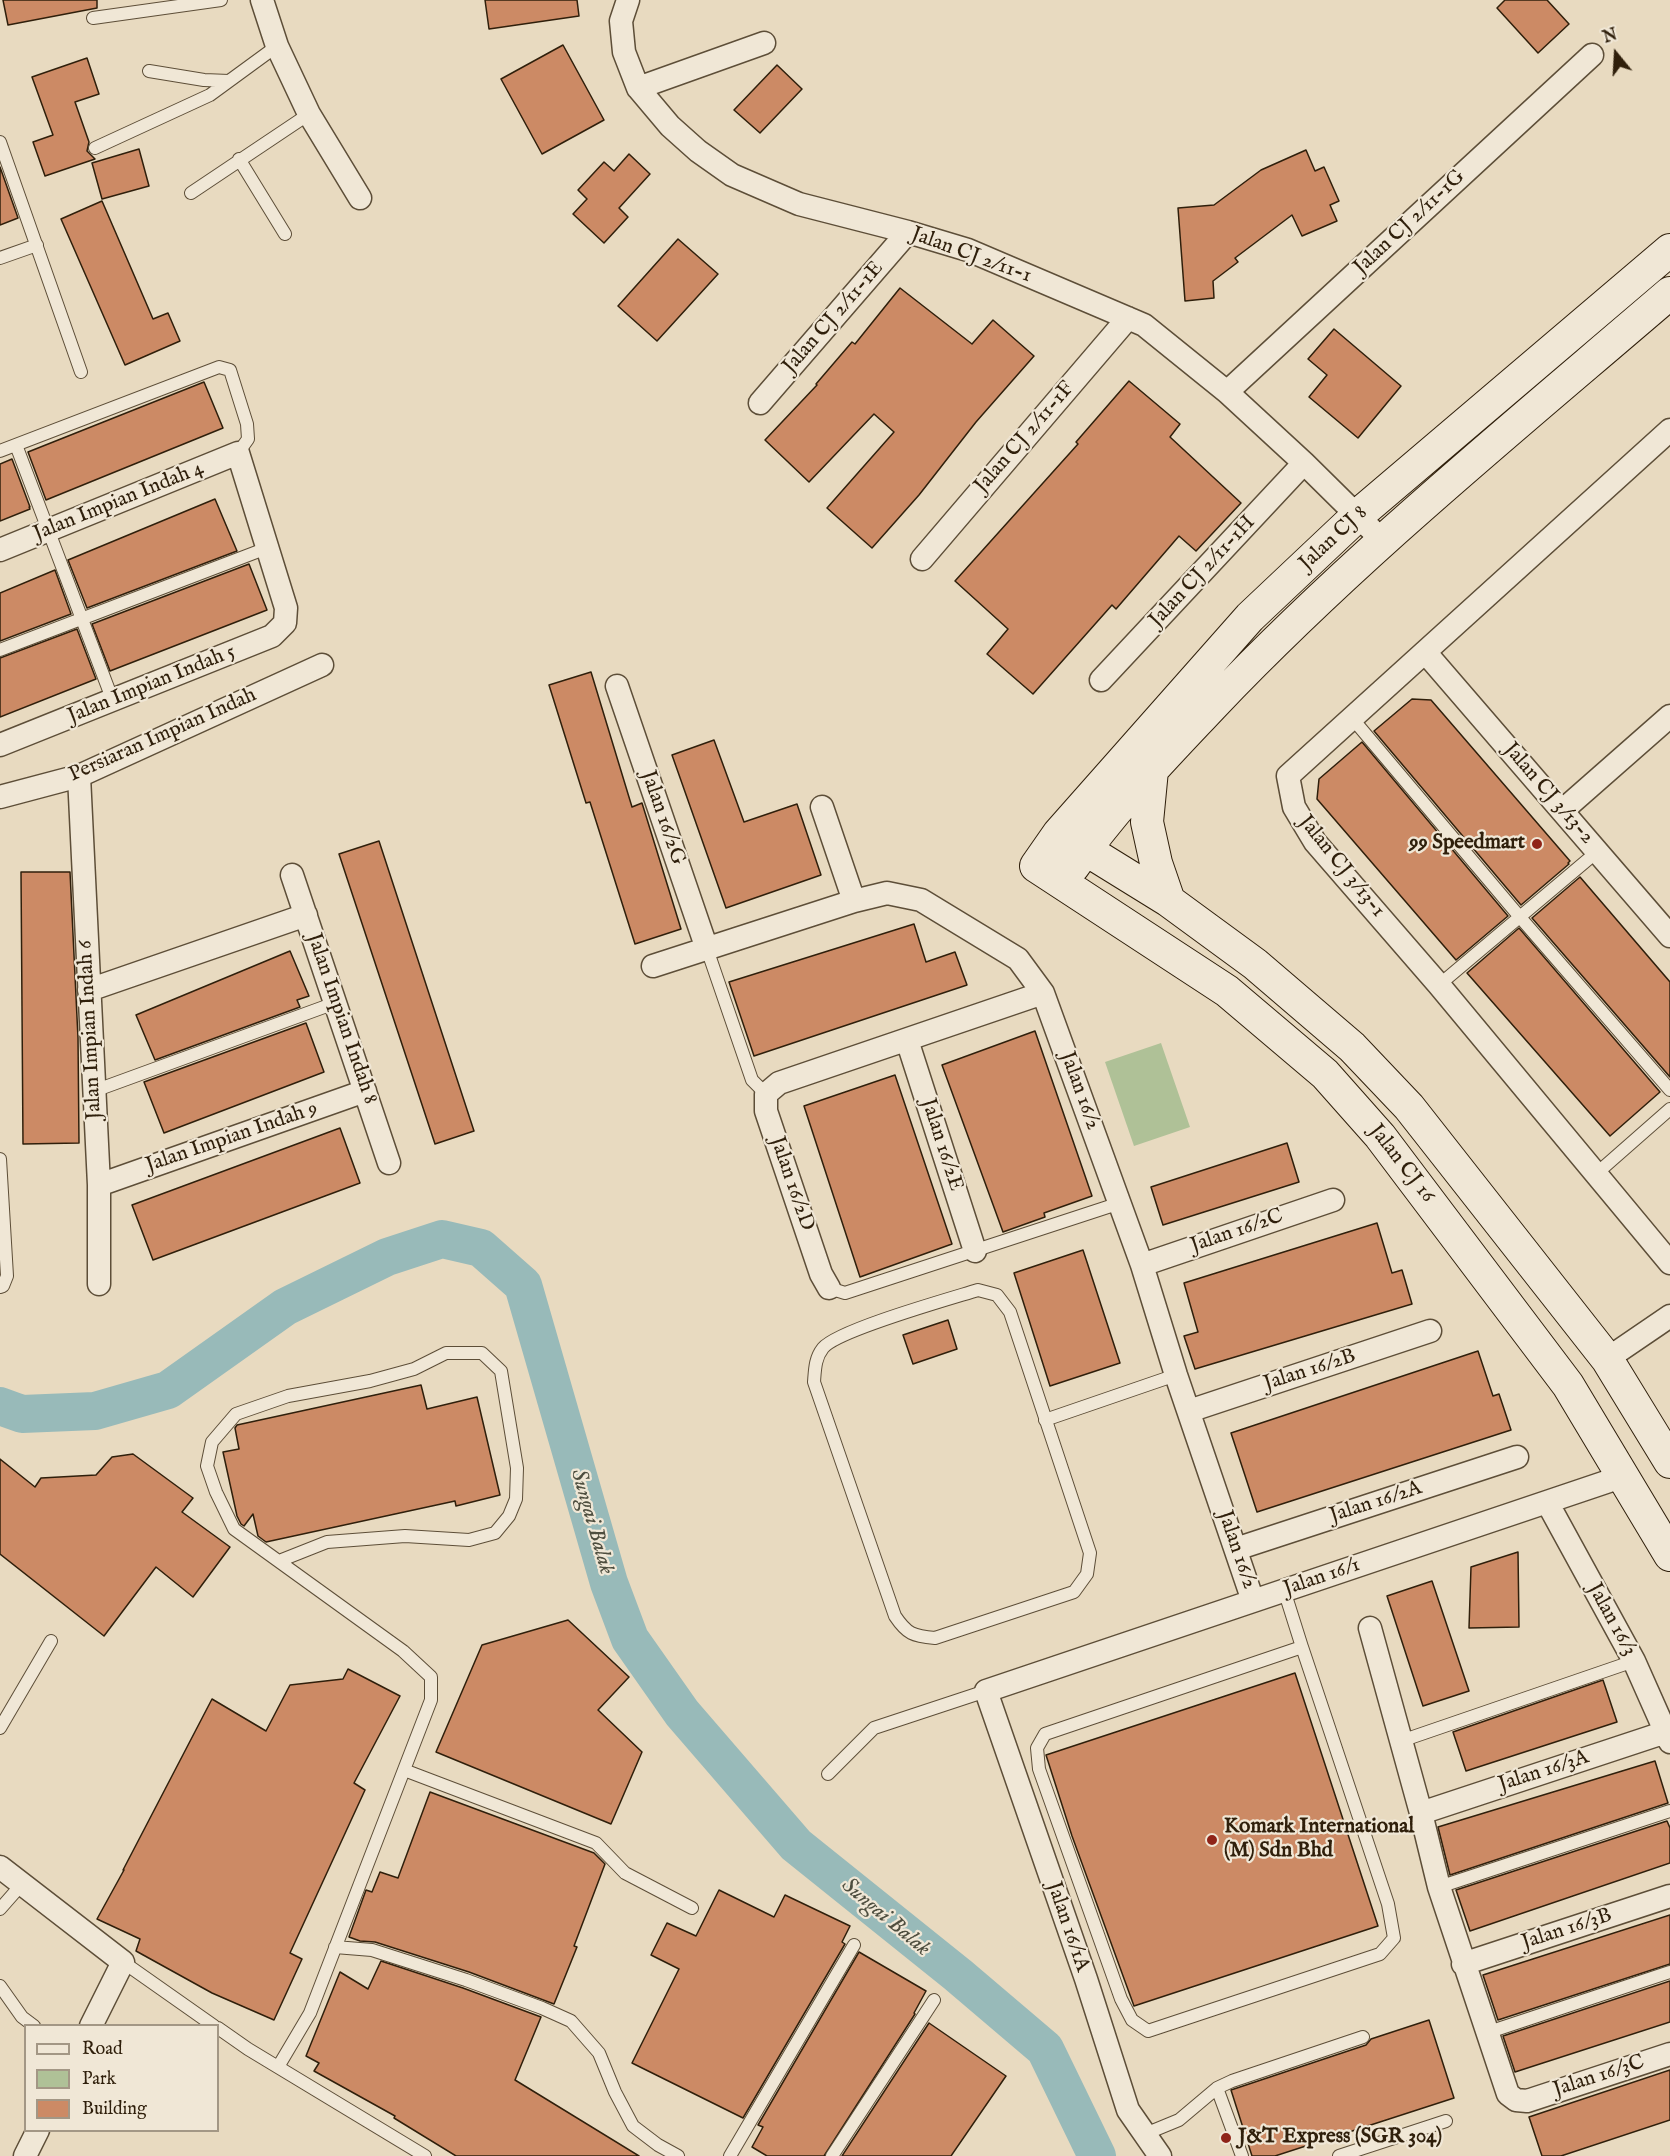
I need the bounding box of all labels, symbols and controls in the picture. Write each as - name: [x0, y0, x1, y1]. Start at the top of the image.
- north arrow: [1586, 24, 1646, 84]
- text: N: [1601, 25, 1620, 49]
- street label: Jalan CJ 2/11-1G: [1349, 165, 1471, 281]
- street label: Jalan CJ 2/11-1: [907, 223, 1035, 289]
- street label: Jalan CJ 2/11-1E: [778, 257, 890, 379]
- street label: Jalan CJ 2/11-1F: [970, 377, 1080, 499]
- street label: Jalan Impian Indah 4: [30, 456, 208, 548]
- street label: Jalan CJ 8: [1295, 501, 1373, 577]
- street label: Jalan CJ 2/11-1H: [1145, 511, 1261, 633]
- street label: Jalan Impian Indah 5: [64, 640, 240, 730]
- street label: Persiaran Impian Indah: [65, 683, 261, 789]
- street label: Jalan CJ 3/13-2: [1497, 738, 1599, 850]
- street label: Jalan 16/2G: [634, 768, 690, 868]
- street label: Jalan CJ 3/13-1: [1292, 811, 1390, 923]
- place label: 99 Speedmart: [1409, 831, 1525, 857]
- marker: 99 Speedmart: [1530, 837, 1544, 851]
- street label: Jalan Impian Indah 8: [300, 930, 382, 1108]
- street label: Jalan Impian Indah 6: [74, 940, 108, 1120]
- street label: Jalan 16/2: [1053, 1049, 1105, 1133]
- street label: Jalan 16/2E: [914, 1096, 968, 1194]
- street label: Jalan Impian Indah 9: [143, 1097, 321, 1179]
- street label: Jalan CJ 16: [1363, 1120, 1439, 1208]
- street label: Jalan 16/2D: [763, 1134, 819, 1234]
- street label: Jalan 16/2C: [1187, 1204, 1287, 1260]
- street label: Jalan 16/2B: [1261, 1344, 1359, 1398]
- water label: Sungai Balak: [563, 1466, 619, 1578]
- street label: Jalan 16/2A: [1327, 1476, 1425, 1530]
- street label: Jalan 16/2: [1211, 1507, 1261, 1593]
- street label: Jalan 16/1: [1280, 1553, 1364, 1603]
- street label: Jalan 16/3: [1581, 1579, 1641, 1661]
- street label: Jalan 16/3A: [1496, 1746, 1592, 1798]
- place label: Komark International (M) Sdn Bhd: [1224, 1815, 1414, 1865]
- marker: Komark International (M) Sdn Bhd: [1205, 1833, 1219, 1847]
- water label: Sungai Balak: [835, 1873, 935, 1963]
- street label: Jalan 16/1A: [1040, 1879, 1094, 1975]
- street label: Jalan 16/3B: [1519, 1904, 1615, 1956]
- legend: [24, 2024, 219, 2132]
- text: Road: [82, 2038, 123, 2061]
- street label: Jalan 16/3C: [1550, 2050, 1648, 2104]
- text: Park: [82, 2068, 116, 2091]
- text: Building: [82, 2098, 147, 2121]
- place label: J&T Express (SGR 304): [1238, 2125, 1442, 2151]
- marker: J&T Express (SGR 304): [1219, 2131, 1233, 2145]

